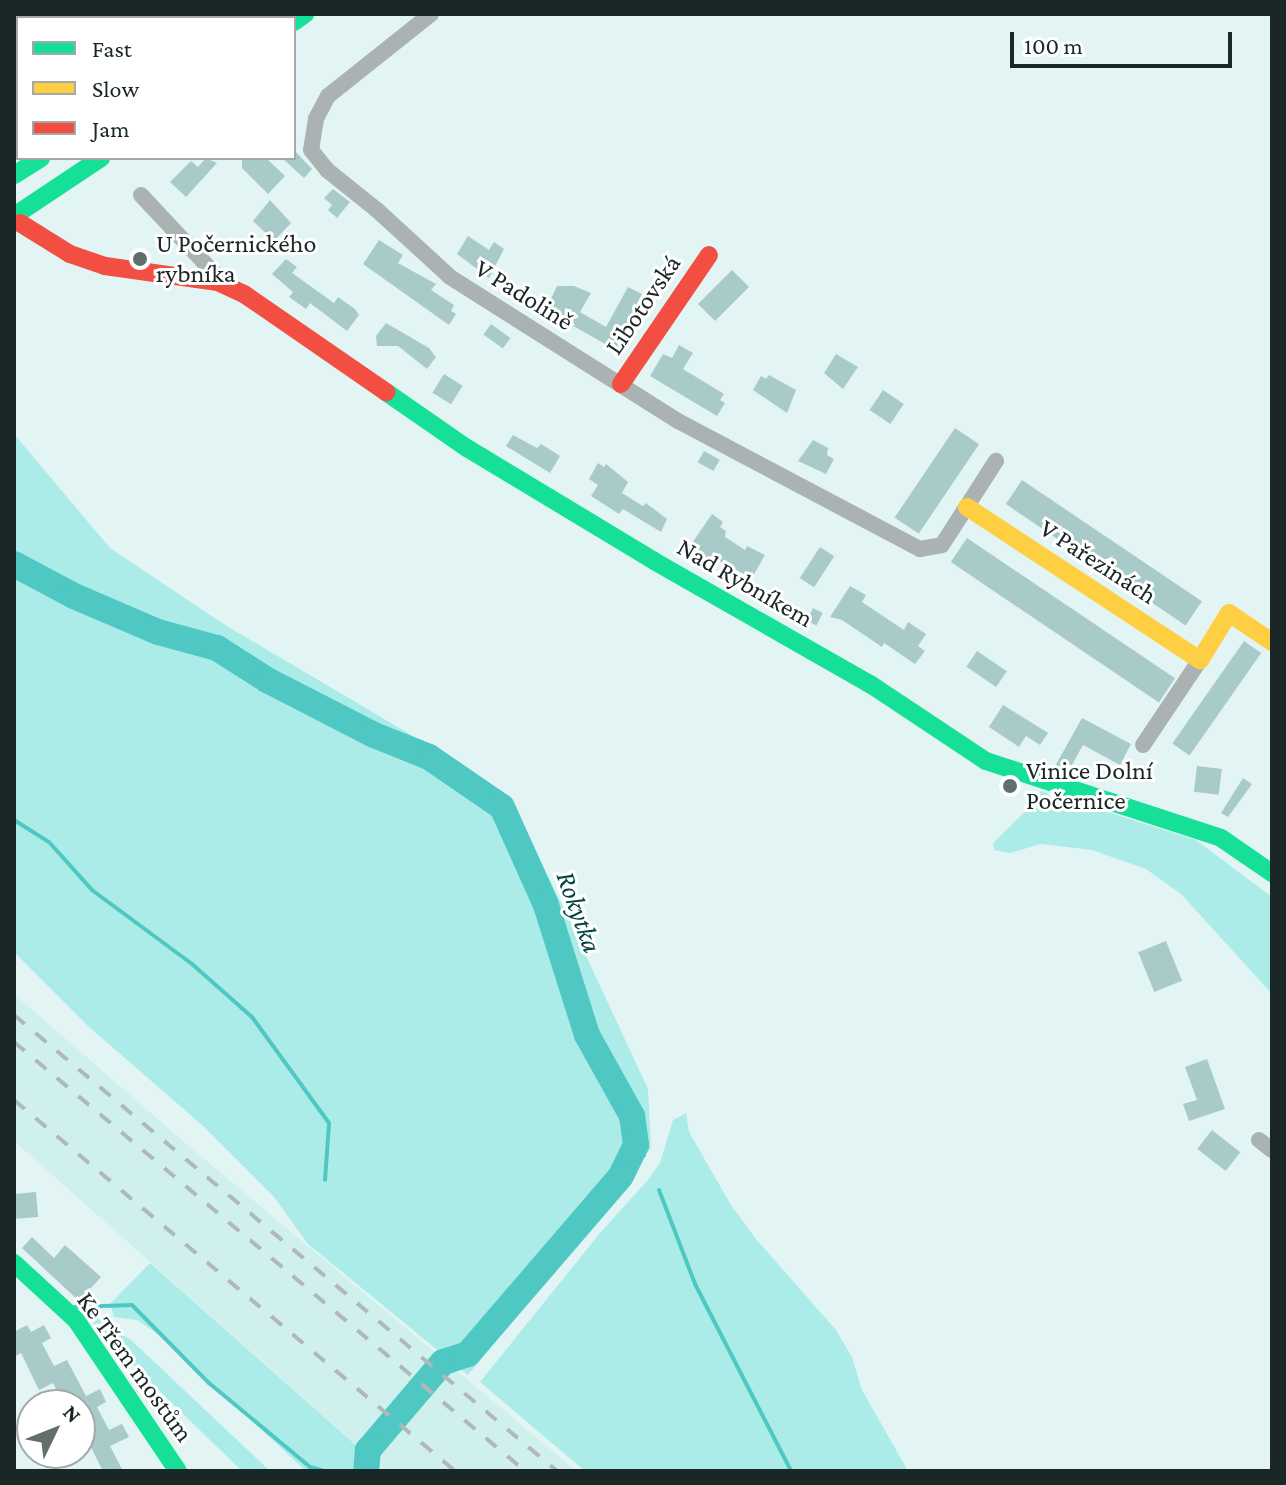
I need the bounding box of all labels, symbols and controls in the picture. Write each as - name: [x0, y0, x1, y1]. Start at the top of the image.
- legend: [16, 16, 296, 160]
- scale bar: [1014, 16, 1236, 66]
- text: 100 m: [1024, 32, 1083, 59]
- text: Fast: [92, 35, 132, 62]
- text: Slow: [92, 75, 139, 102]
- text: Jam: [92, 115, 130, 142]
- place label: U Počernického rybníka: [156, 228, 316, 290]
- street label: Libotovská: [598, 249, 688, 361]
- marker: U Počernického rybníka: [131, 250, 149, 268]
- street label: V Padolině: [469, 253, 579, 337]
- street label: V Pařezinách: [1034, 513, 1162, 611]
- street label: Nad Rybníkem: [671, 531, 819, 635]
- place label: Vinice Dolní Počernice: [1026, 755, 1153, 816]
- marker: Vinice Dolní Počernice: [1001, 777, 1019, 795]
- water label: Rokytka: [549, 867, 609, 957]
- street label: Ke Třem mostům: [70, 1286, 200, 1448]
- north arrow: [16, 1389, 96, 1469]
- text: N: [58, 1400, 87, 1428]

